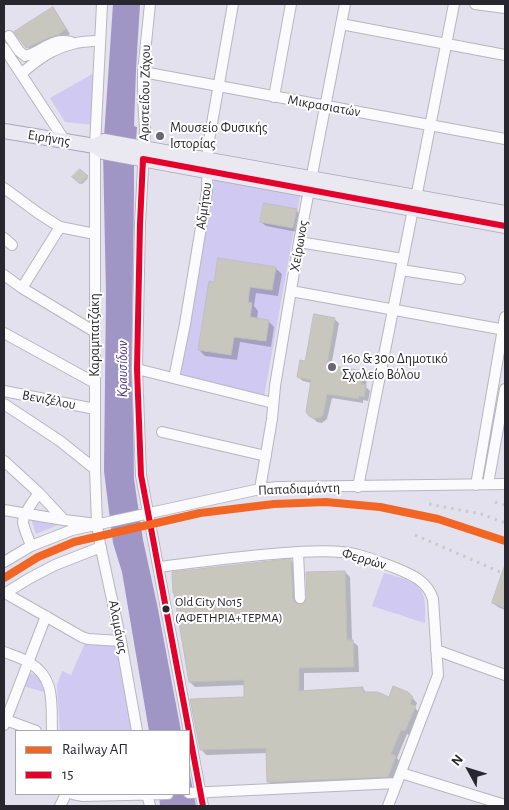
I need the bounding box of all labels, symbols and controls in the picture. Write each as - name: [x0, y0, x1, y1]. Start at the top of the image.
- street label: Αριστείδου Ζάχου: [136, 44, 154, 142]
- street label: Μικρασιατών: [286, 91, 362, 121]
- place label: Μουσείο Φυσικής Ιστορίας: [170, 120, 267, 152]
- street label: Ειρήνης: [27, 126, 71, 150]
- marker: Μουσείο Φυσικής Ιστορίας: [154, 130, 166, 142]
- street label: Αδμήτου: [192, 181, 216, 231]
- street label: Χείρωνος: [286, 219, 312, 273]
- street label: Καραμπατζάκη: [87, 293, 103, 377]
- water label: Κραυσίδων: [113, 340, 131, 398]
- place label: 16ο & 30ο Δημοτικό Σχολείο Βόλου: [342, 351, 448, 384]
- marker: 16ο & 30ο Δημοτικό Σχολείο Βόλου: [326, 361, 338, 373]
- street label: Βενιζέλου: [21, 387, 77, 413]
- street label: Παπαδιαμάντη: [258, 479, 340, 499]
- street label: Φερρών: [340, 545, 388, 573]
- place label: Old City Νο15 (ΑΦΕΤΗΡΙΑ+ΤΕΡΜΑ): [175, 594, 283, 625]
- street label: Αλαμάνας: [105, 599, 131, 655]
- marker: Old City Νο15 (ΑΦΕΤΗΡΙΑ+ΤΕΡΜΑ): [161, 604, 171, 614]
- legend: [15, 730, 190, 795]
- text: Railway ΑΠ: [62, 742, 128, 757]
- north arrow: [444, 745, 494, 795]
- text: N: [449, 752, 466, 769]
- text: 15: [62, 767, 73, 782]

